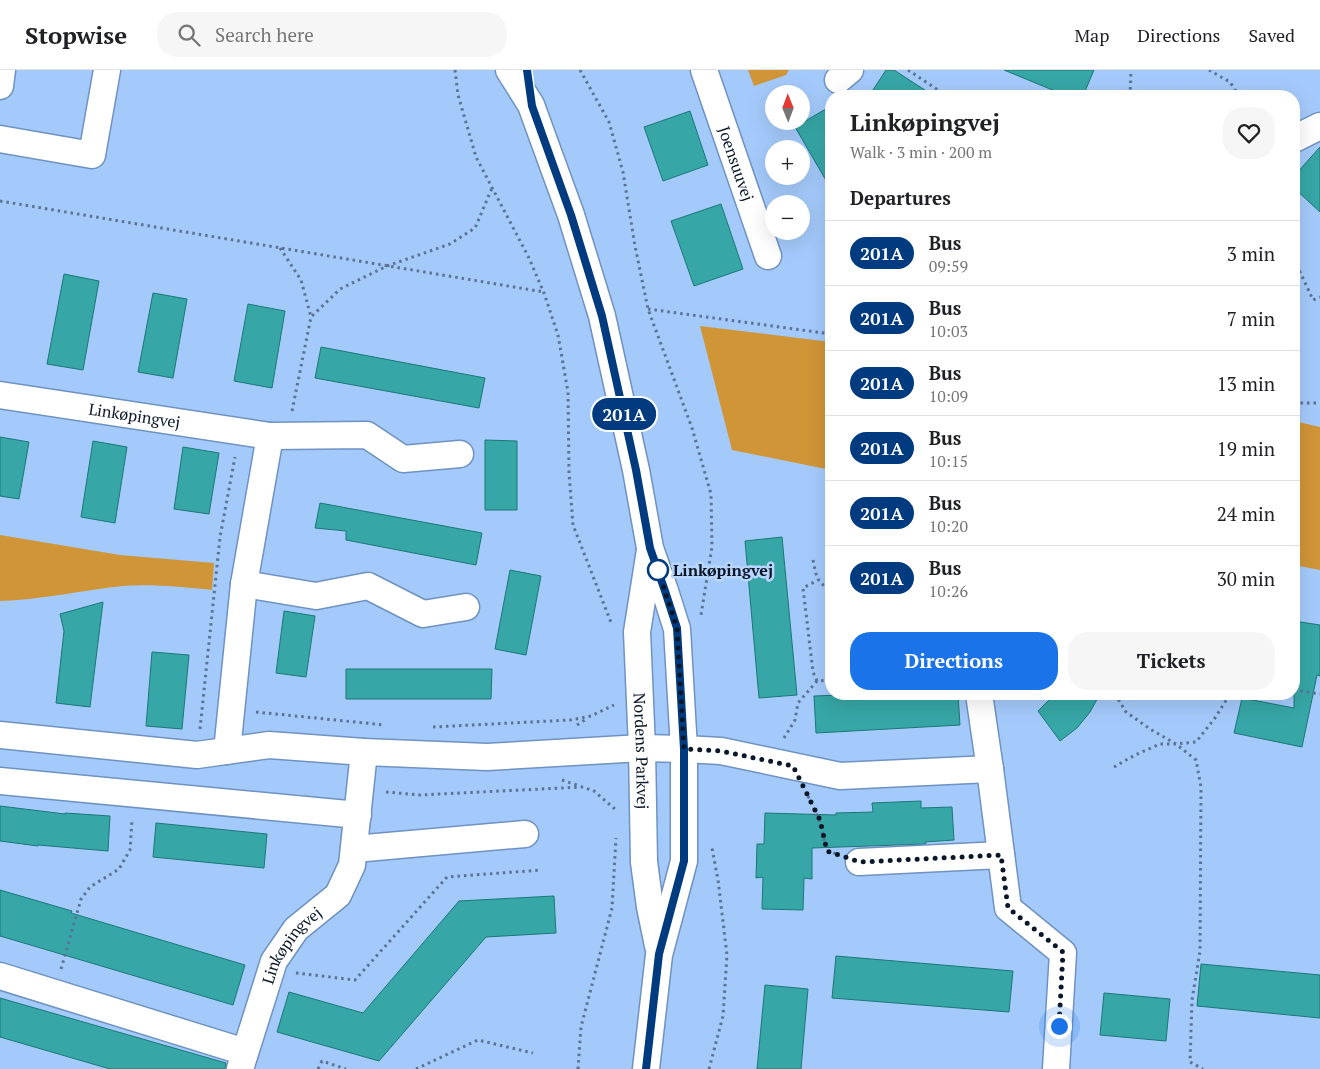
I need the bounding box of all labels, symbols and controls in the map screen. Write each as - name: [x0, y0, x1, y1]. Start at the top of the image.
- search box: [157, 12, 507, 57]
- text: Stopwise: [25, 19, 127, 51]
- icon: search: [175, 21, 203, 49]
- text: Search here: [215, 22, 314, 47]
- text: Map: [1074, 23, 1109, 47]
- text: Directions: [1137, 23, 1220, 47]
- text: Saved: [1248, 23, 1295, 47]
- north arrow: [765, 85, 810, 130]
- map controls: [765, 85, 810, 240]
- text: Linkøpingvej: [850, 106, 1000, 138]
- button: heart: [1223, 107, 1275, 159]
- street label: Joensuuvej: [713, 123, 759, 204]
- button: +: [765, 140, 810, 185]
- text: Walk · 3 min · 200 m: [850, 141, 992, 163]
- text: Departures: [850, 185, 951, 210]
- button: −: [765, 195, 810, 240]
- text: Bus: [929, 230, 961, 255]
- text: 201A: [860, 241, 904, 265]
- text: 3 min: [1227, 241, 1275, 266]
- text: 09:59: [929, 255, 968, 277]
- text: Bus: [929, 295, 961, 320]
- text: 201A: [860, 306, 904, 330]
- text: 7 min: [1227, 306, 1275, 331]
- text: 10:03: [929, 320, 968, 342]
- text: Bus: [929, 360, 961, 385]
- text: 201A: [860, 371, 904, 395]
- text: 13 min: [1217, 371, 1275, 396]
- text: 10:09: [929, 385, 968, 407]
- street label: Linkøpingvej: [87, 398, 182, 433]
- line badge: 201A: [589, 398, 659, 430]
- text: 201A: [602, 402, 646, 426]
- text: Bus: [929, 425, 961, 450]
- text: 201A: [860, 436, 904, 460]
- text: 19 min: [1217, 436, 1275, 461]
- text: 10:15: [929, 450, 968, 472]
- text: Bus: [929, 490, 961, 515]
- text: 201A: [860, 501, 904, 525]
- text: 24 min: [1217, 501, 1275, 526]
- text: 10:20: [929, 515, 968, 537]
- text: Bus: [929, 555, 961, 580]
- marker: Linkøpingvej: [647, 559, 669, 581]
- place label: Linkøpingvej: [673, 559, 773, 581]
- text: 201A: [860, 566, 904, 590]
- text: 30 min: [1217, 566, 1275, 591]
- text: 10:26: [929, 580, 968, 602]
- button: Directions: [850, 632, 1058, 690]
- button: Tickets: [1068, 632, 1275, 690]
- street label: Nordens Parkvej: [629, 692, 654, 809]
- street label: Linkøpingvej: [256, 901, 326, 987]
- your location: [1047, 1014, 1072, 1039]

